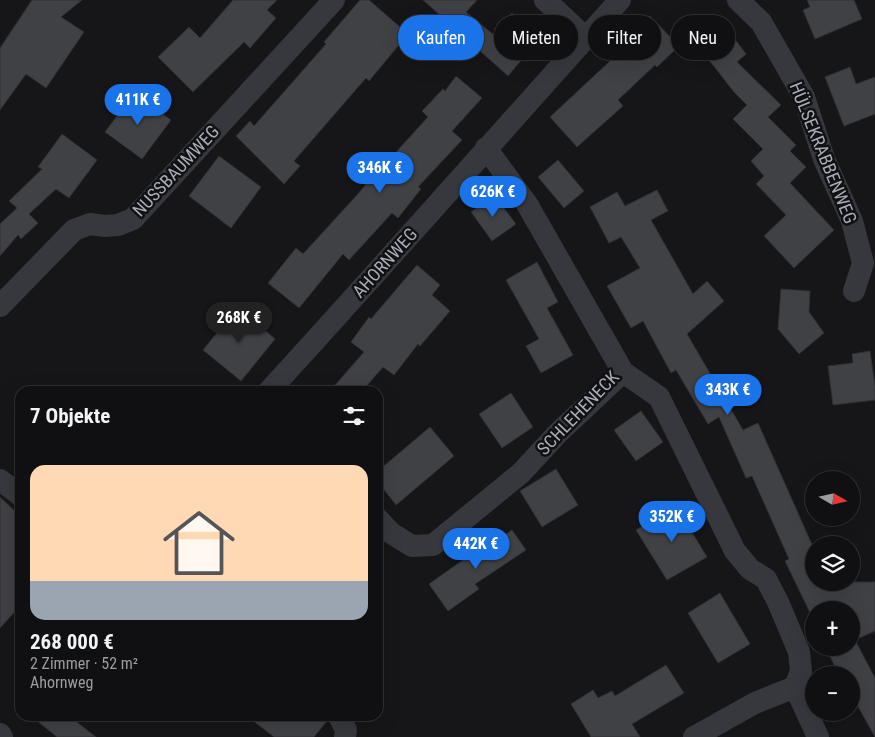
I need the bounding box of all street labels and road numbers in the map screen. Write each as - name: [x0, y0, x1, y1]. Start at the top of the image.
- street label: HÜLSEKRABBENWEG: [785, 79, 861, 227]
- street label: NUSSBAUMWEG: [128, 121, 223, 221]
- street label: AHORNWEG: [348, 224, 421, 302]
- street label: SCHLEHENECK: [532, 366, 623, 459]

